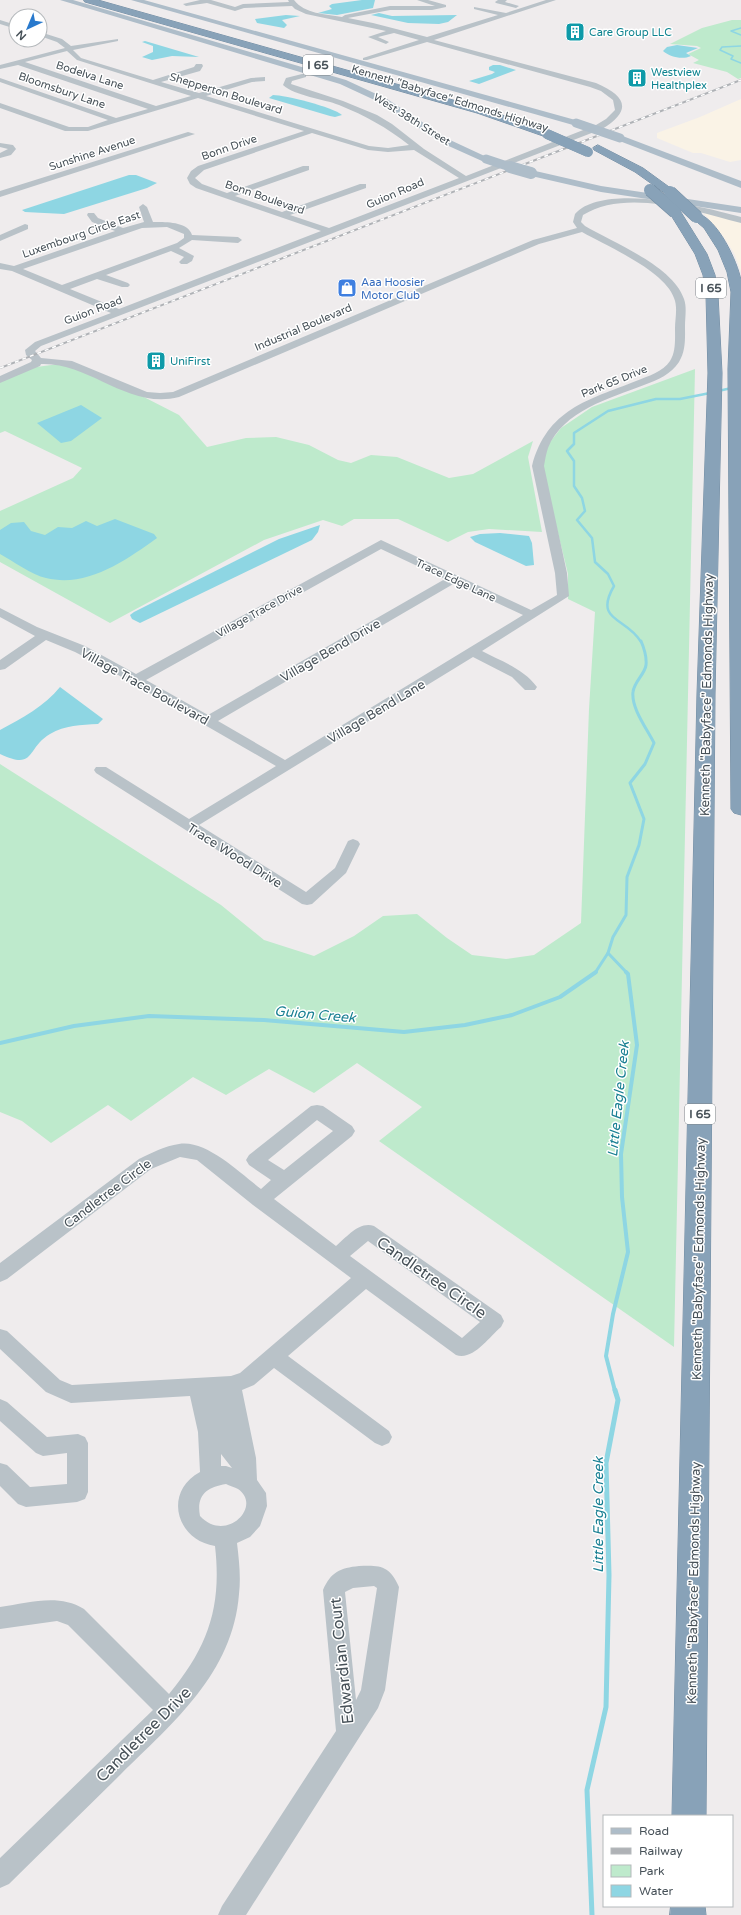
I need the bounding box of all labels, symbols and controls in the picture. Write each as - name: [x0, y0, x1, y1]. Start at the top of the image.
- north arrow: [8, 8, 48, 48]
- building icon: Care Group LLC: [564, 21, 586, 43]
- place label: Care Group LLC: [589, 26, 672, 39]
- text: N: [14, 27, 29, 43]
- road number: I 65: [303, 55, 333, 75]
- street label: Bodelva Lane: [54, 58, 125, 93]
- street label: Kenneth "Babyface" Edmonds Highway: [350, 62, 550, 135]
- place label: Westview Healthplex: [651, 66, 707, 92]
- building icon: Westview Healthplex: [626, 67, 648, 89]
- street label: Bloomsbury Lane: [17, 69, 107, 111]
- street label: Shepperton Boulevard: [168, 70, 284, 117]
- street label: West 38th Street: [371, 91, 453, 148]
- street label: Bonn Drive: [200, 132, 259, 163]
- street label: Sunshine Avenue: [47, 133, 137, 174]
- street label: Guion Road: [364, 175, 426, 211]
- street label: Bonn Boulevard: [223, 178, 306, 217]
- street label: Luxembourg Circle East: [20, 208, 142, 261]
- place label: Aaa Hoosier Motor Club: [361, 276, 425, 302]
- shop icon: Aaa Hoosier Motor Club: [336, 277, 358, 299]
- road number: I 65: [696, 278, 726, 298]
- street label: Guion Road: [62, 293, 124, 328]
- street label: Industrial Boulevard: [253, 301, 354, 354]
- building icon: UniFirst: [145, 350, 167, 372]
- place label: UniFirst: [170, 355, 210, 368]
- street label: Park 65 Drive: [579, 362, 649, 401]
- street label: Trace Edge Lane: [414, 556, 498, 605]
- street label: Kenneth "Babyface" Edmonds Highway: [697, 574, 717, 816]
- street label: Village Trace Drive: [214, 582, 305, 640]
- street label: Village Bend Drive: [278, 616, 383, 686]
- street label: Village Trace Boulevard: [78, 645, 211, 729]
- street label: Village Bend Lane: [325, 676, 428, 747]
- street label: Trace Wood Drive: [184, 820, 285, 892]
- water label: Guion Creek: [274, 1002, 358, 1027]
- water label: Little Eagle Creek: [604, 1039, 633, 1158]
- road number: I 65: [685, 1104, 715, 1124]
- street label: Kenneth "Babyface" Edmonds Highway: [689, 1138, 709, 1380]
- street label: Candletree Circle: [61, 1156, 155, 1232]
- street label: Candletree Circle: [373, 1232, 490, 1323]
- water label: Little Eagle Creek: [590, 1456, 607, 1573]
- street label: Kenneth "Babyface" Edmonds Highway: [684, 1462, 704, 1704]
- street label: Edwardian Court: [325, 1597, 359, 1725]
- street label: Candletree Drive: [92, 1683, 196, 1787]
- legend: [603, 1815, 733, 1907]
- text: Road: [639, 1824, 669, 1838]
- text: Railway: [639, 1844, 683, 1858]
- text: Park: [639, 1864, 665, 1878]
- text: Water: [639, 1884, 674, 1898]

